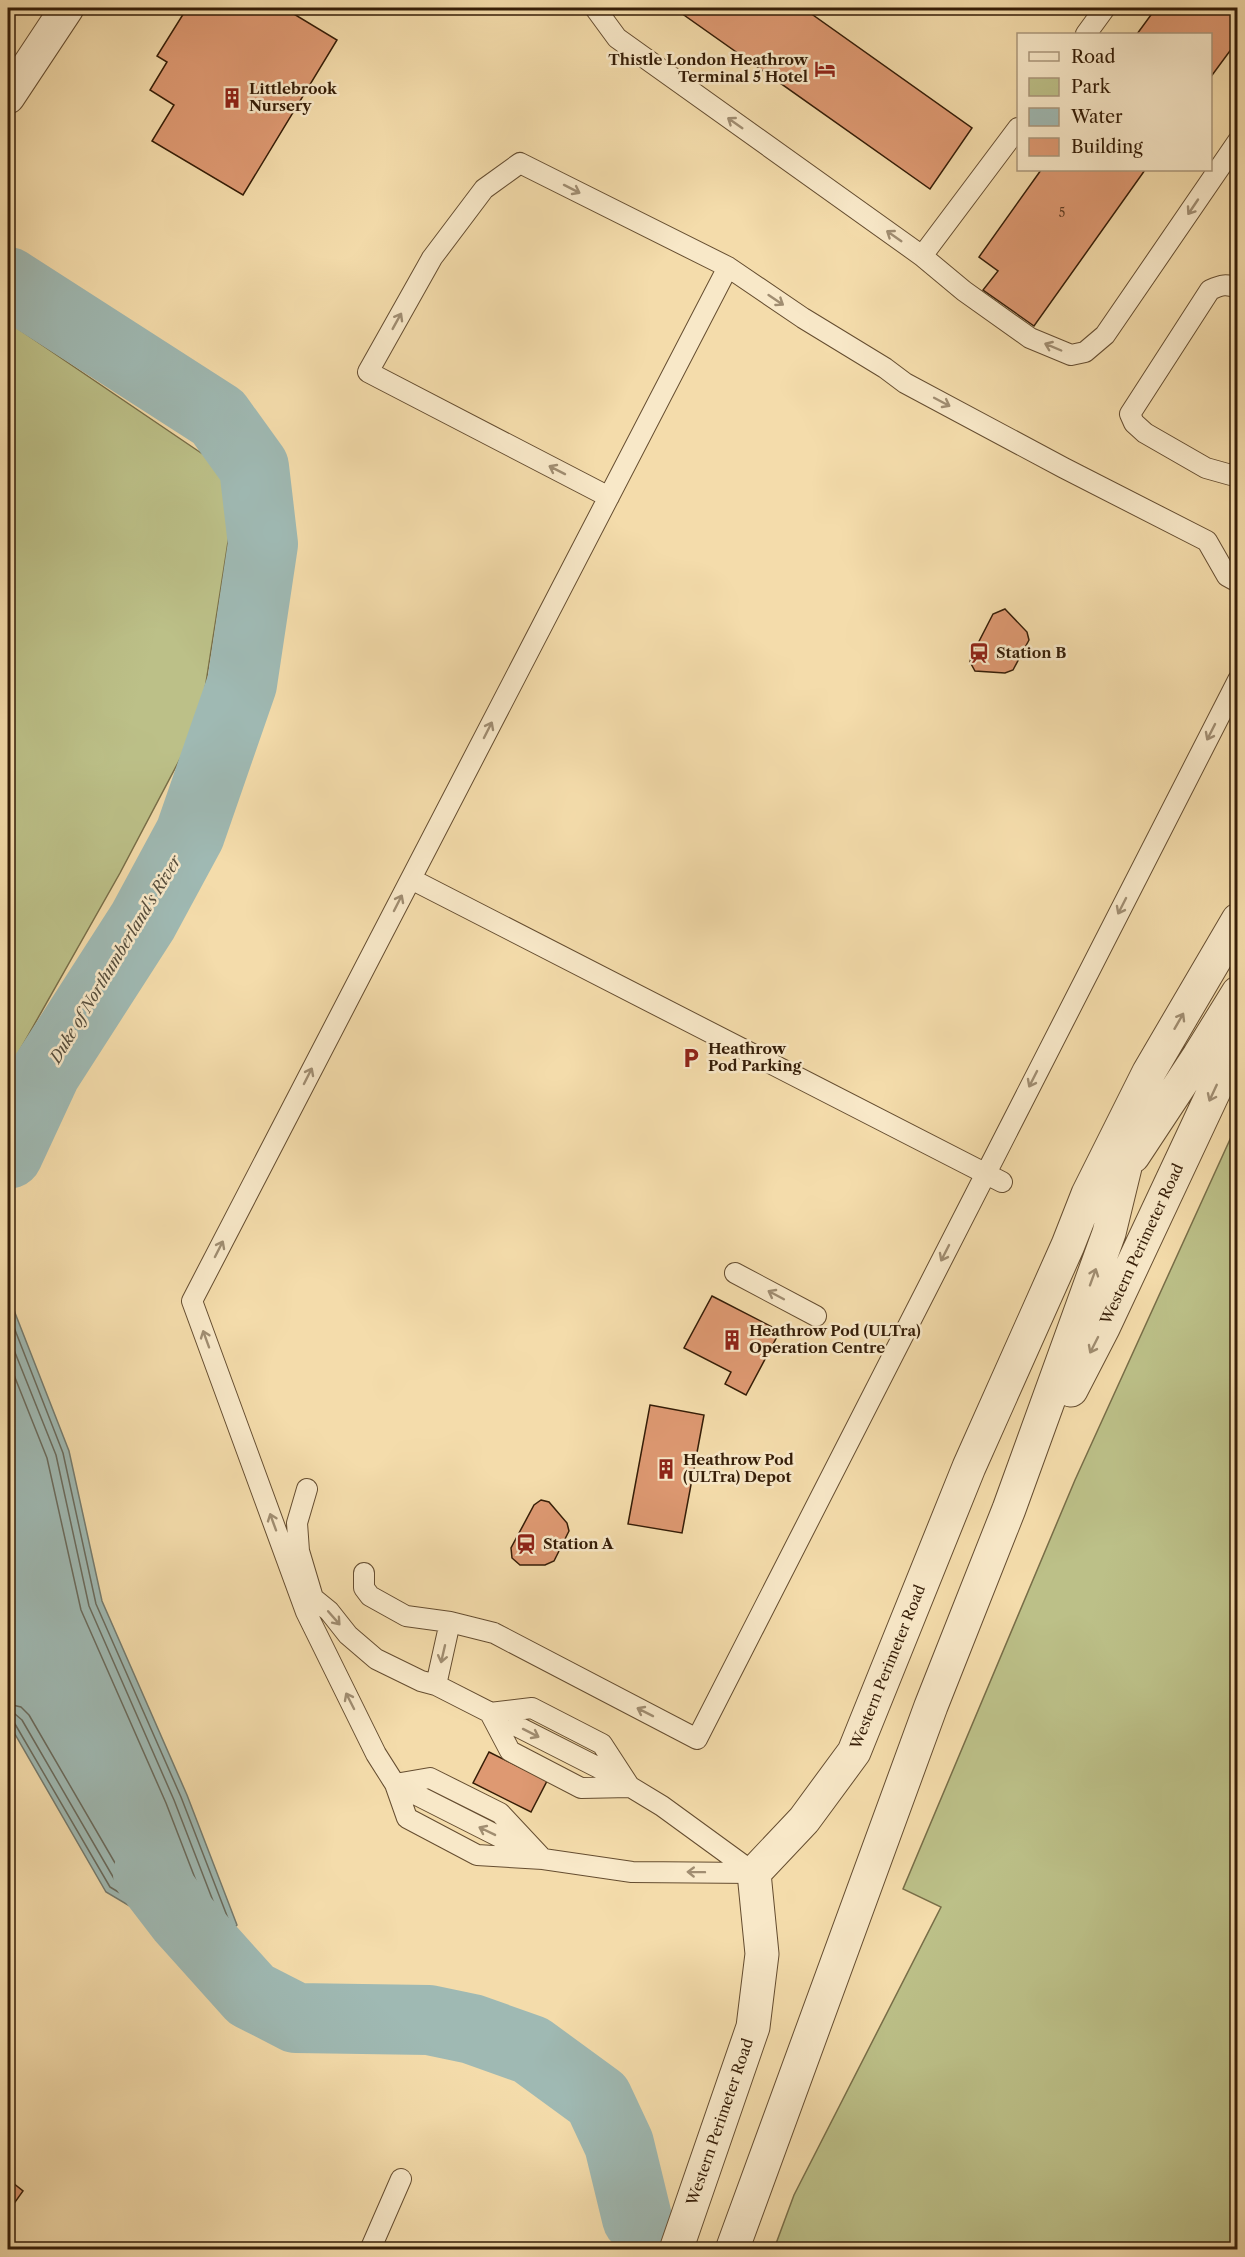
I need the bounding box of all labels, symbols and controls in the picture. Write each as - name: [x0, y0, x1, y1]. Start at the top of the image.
- legend: [1017, 33, 1212, 171]
- text: Road: [1071, 46, 1116, 68]
- place label: Thistle London Heathrow Terminal 5 Hotel: [608, 50, 809, 86]
- hotel icon: Thistle London Heathrow Terminal 5 Hotel: [813, 57, 837, 81]
- text: Park: [1071, 76, 1112, 98]
- place label: Littlebrook Nursery: [249, 79, 338, 115]
- building icon: Littlebrook Nursery: [220, 86, 244, 110]
- text: Water: [1070, 106, 1123, 128]
- one-way arrow: [727, 116, 743, 129]
- text: Building: [1071, 136, 1143, 158]
- one-way arrow: [563, 184, 581, 196]
- one-way arrow: [1187, 198, 1199, 215]
- house number: 5: [1059, 205, 1065, 220]
- one-way arrow: [886, 230, 902, 242]
- one-way arrow: [768, 294, 784, 306]
- one-way arrow: [391, 313, 403, 330]
- one-way arrow: [1044, 341, 1062, 353]
- one-way arrow: [933, 397, 951, 409]
- one-way arrow: [549, 464, 566, 476]
- station icon: Station B: [967, 641, 991, 665]
- place label: Station B: [996, 643, 1066, 662]
- one-way arrow: [483, 721, 494, 739]
- one-way arrow: [1205, 723, 1216, 741]
- water label: Duke of Northumberland's River: [44, 850, 186, 1068]
- one-way arrow: [393, 894, 404, 912]
- one-way arrow: [1116, 896, 1127, 914]
- one-way arrow: [1173, 1013, 1185, 1030]
- place label: Heathrow Pod Parking: [708, 1039, 802, 1075]
- parking icon: Heathrow Pod Parking: [679, 1046, 703, 1070]
- one-way arrow: [303, 1067, 315, 1085]
- one-way arrow: [1027, 1070, 1039, 1088]
- one-way arrow: [1207, 1083, 1218, 1101]
- street label: Western Perimeter Road: [1095, 1160, 1187, 1328]
- one-way arrow: [213, 1240, 225, 1258]
- one-way arrow: [939, 1244, 950, 1262]
- one-way arrow: [1089, 1268, 1100, 1286]
- one-way arrow: [767, 1288, 785, 1300]
- place label: Heathrow Pod (ULTra) Operation Centre: [749, 1321, 921, 1357]
- building icon: Heathrow Pod (ULTra) Operation Centre: [720, 1328, 744, 1352]
- one-way arrow: [200, 1330, 211, 1349]
- one-way arrow: [1088, 1336, 1100, 1353]
- place label: Heathrow Pod (ULTra) Depot: [683, 1450, 794, 1486]
- building icon: Heathrow Pod (ULTra) Depot: [654, 1457, 678, 1481]
- one-way arrow: [266, 1514, 277, 1532]
- station icon: Station A: [514, 1532, 538, 1556]
- place label: Station A: [543, 1534, 614, 1553]
- street label: Western Perimeter Road: [846, 1582, 929, 1753]
- one-way arrow: [327, 1610, 341, 1625]
- one-way arrow: [436, 1644, 448, 1663]
- one-way arrow: [344, 1692, 356, 1710]
- one-way arrow: [636, 1706, 654, 1717]
- one-way arrow: [521, 1728, 539, 1740]
- one-way arrow: [479, 1825, 497, 1837]
- one-way arrow: [686, 1866, 706, 1878]
- street label: Western Perimeter Road: [682, 2036, 757, 2209]

